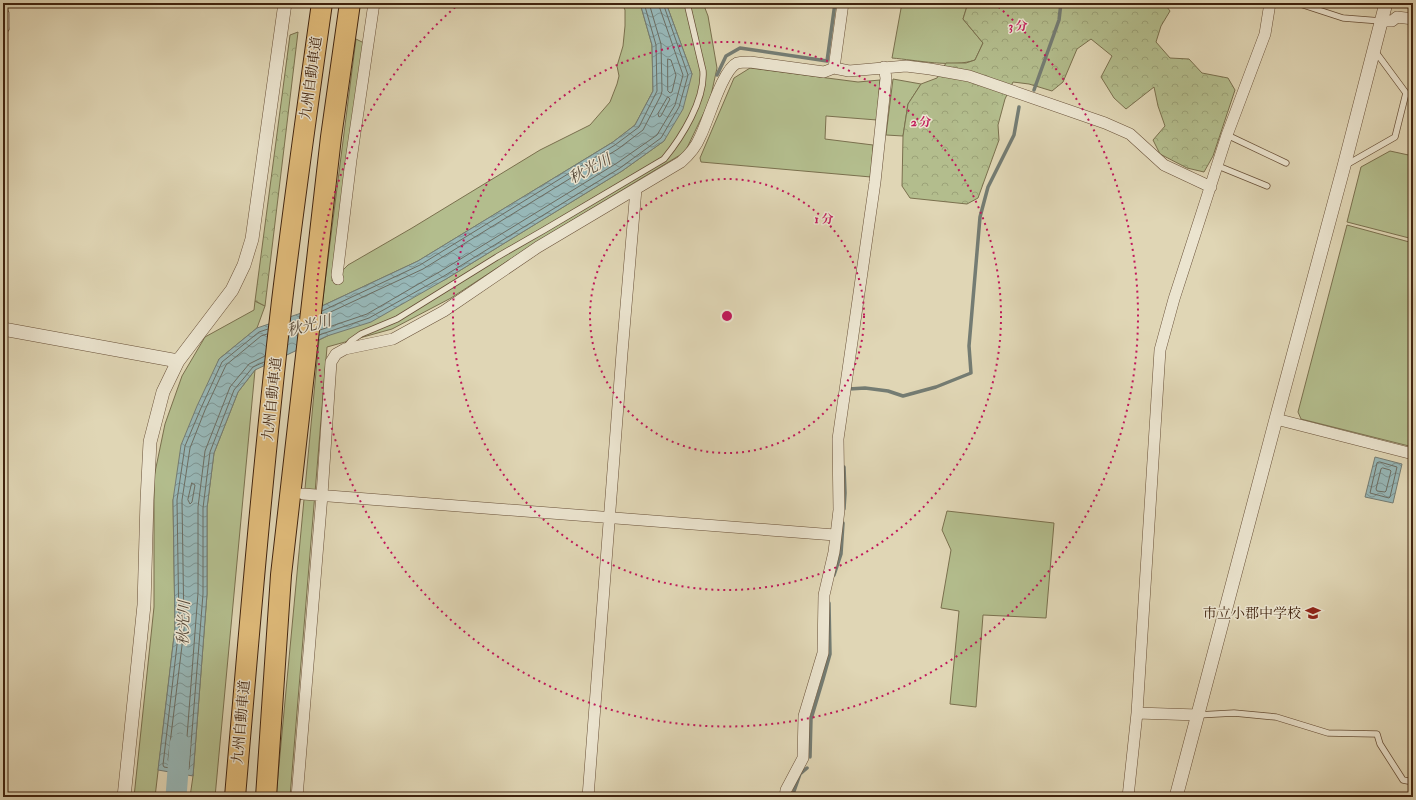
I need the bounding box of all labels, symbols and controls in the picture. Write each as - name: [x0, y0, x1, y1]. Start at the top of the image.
- text: 3 分: [1008, 19, 1028, 34]
- street label: 九州自動車道: [297, 35, 325, 121]
- text: 2 分: [911, 115, 931, 130]
- water label: 秋光川: [566, 149, 616, 188]
- text: 1 分: [815, 212, 833, 227]
- centre of rings: [720, 309, 734, 323]
- water label: 秋光川: [285, 311, 335, 341]
- street label: 九州自動車道: [259, 356, 285, 442]
- water label: 秋光川: [174, 598, 194, 646]
- school or university icon: 市立小郡中学校: [1304, 604, 1322, 622]
- place label: 市立小郡中学校: [1203, 605, 1301, 622]
- street label: 九州自動車道: [229, 679, 253, 765]

